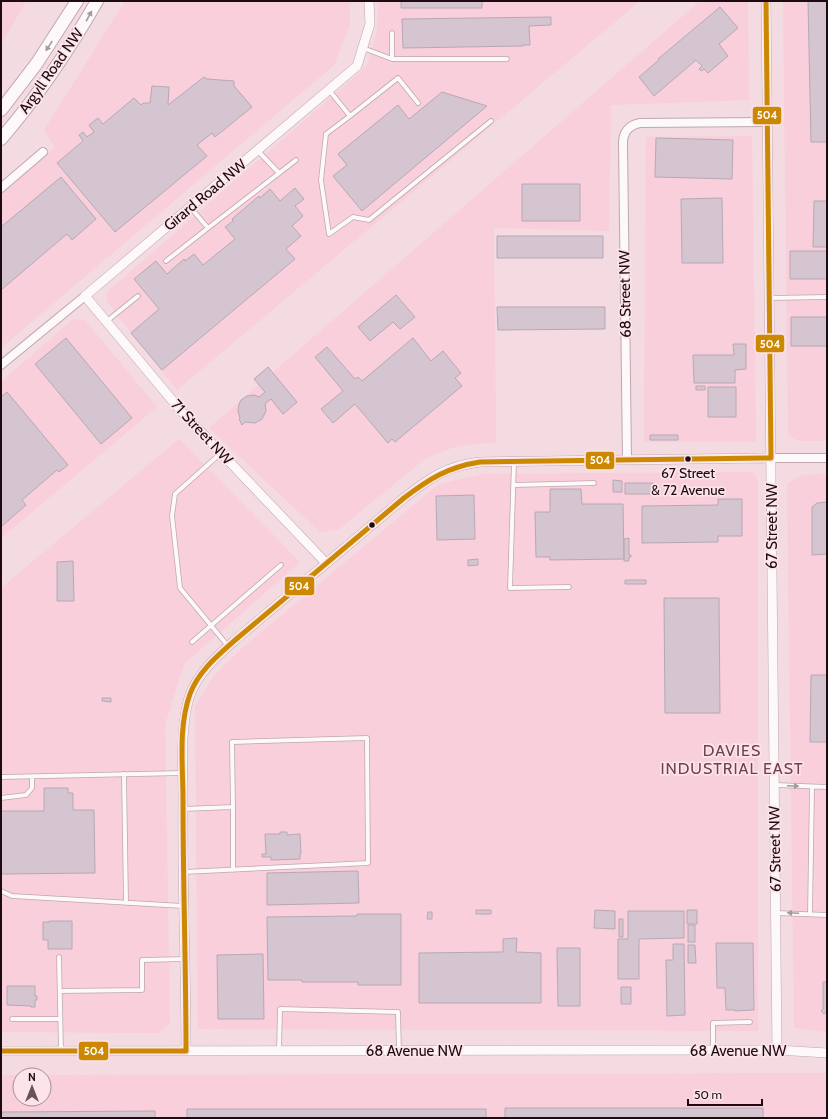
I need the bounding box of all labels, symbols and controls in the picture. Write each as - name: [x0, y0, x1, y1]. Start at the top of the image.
- one-way arrow: [85, 10, 92, 22]
- street label: Argyll Road NW: [15, 24, 88, 117]
- one-way arrow: [45, 41, 53, 51]
- line badge: 504: [752, 106, 782, 125]
- text: 504: [757, 108, 777, 122]
- street label: Girard Road NW: [160, 155, 250, 235]
- street label: 68 Street NW: [615, 249, 635, 338]
- line badge: 504: [755, 334, 785, 353]
- text: 504: [760, 337, 780, 351]
- street label: 71 Street NW: [167, 396, 237, 469]
- line badge: 504: [585, 451, 615, 470]
- text: 504: [590, 453, 610, 467]
- marker: 67 Street & 72 Avenue: [683, 454, 693, 464]
- place label: 67 Street & 72 Avenue: [651, 464, 725, 499]
- street label: 67 Street NW: [763, 482, 781, 569]
- unlabelled marker: [367, 520, 377, 530]
- line badge: 504: [284, 576, 315, 596]
- text: 504: [289, 579, 309, 593]
- district label: DAVIES INDUSTRIAL EAST: [660, 741, 804, 778]
- one-way arrow: [787, 782, 799, 789]
- street label: 67 Street NW: [765, 805, 785, 892]
- one-way arrow: [787, 910, 799, 917]
- line badge: 504: [78, 1041, 109, 1061]
- street label: 68 Avenue NW: [366, 1042, 463, 1060]
- street label: 68 Avenue NW: [690, 1042, 787, 1060]
- text: 504: [84, 1044, 104, 1058]
- north arrow: [12, 1067, 52, 1107]
- text: N: [28, 1070, 36, 1084]
- scale bar: [688, 1081, 762, 1107]
- text: 50 m: [694, 1087, 722, 1102]

